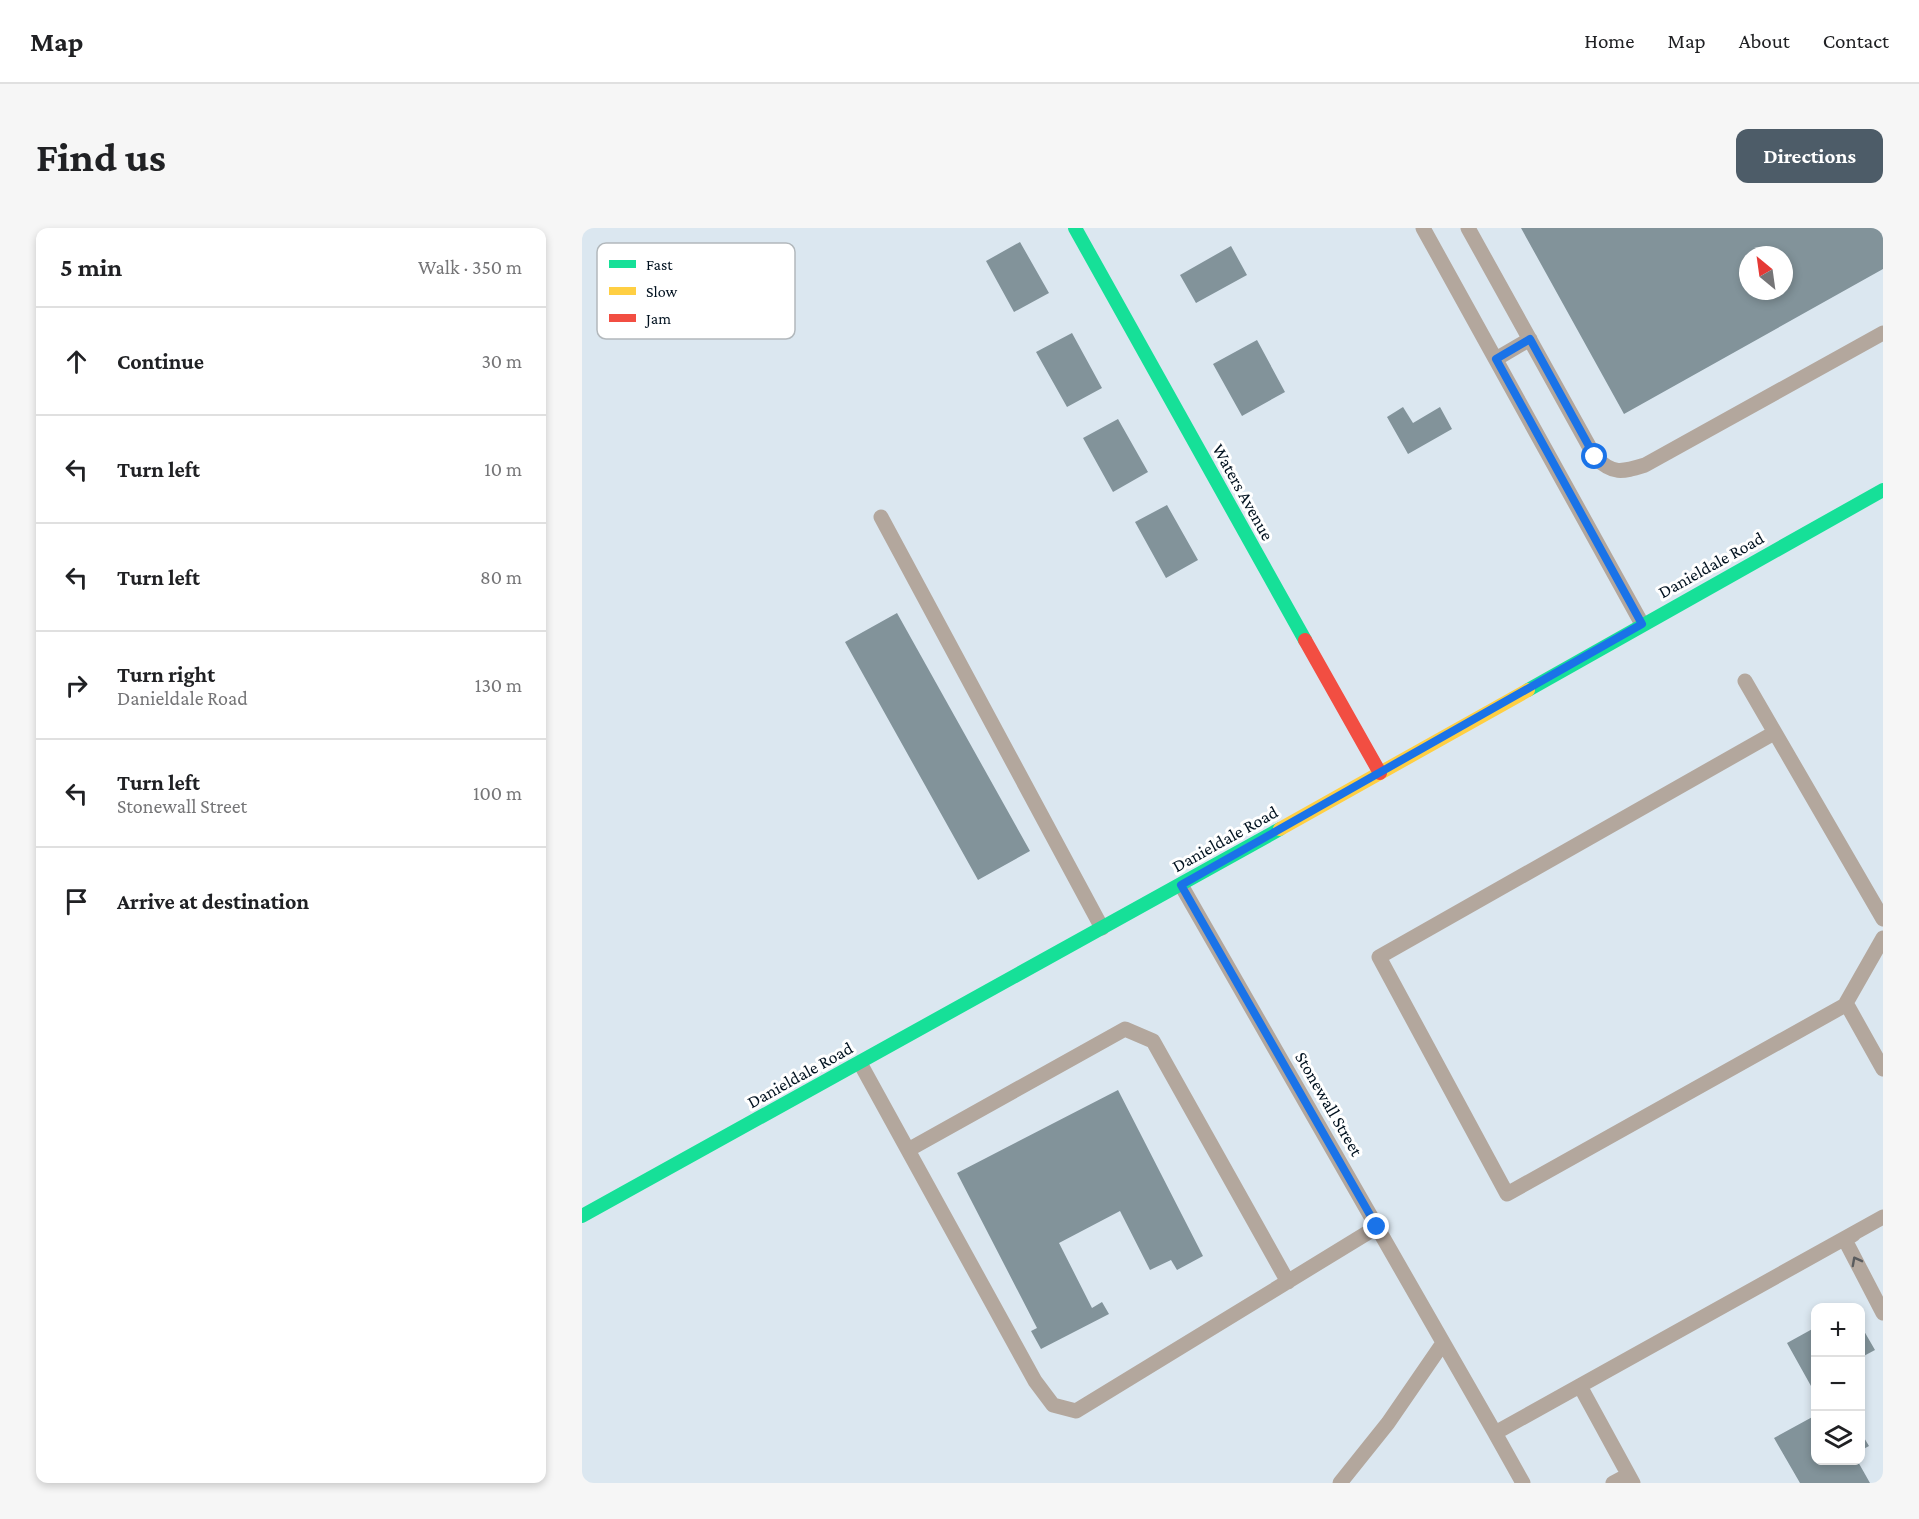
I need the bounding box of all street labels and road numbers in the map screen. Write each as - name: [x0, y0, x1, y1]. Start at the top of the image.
- street label: Waters Avenue: [1208, 440, 1278, 544]
- street label: Danieldale Road: [1655, 527, 1768, 602]
- street label: Danieldale Road: [1169, 801, 1282, 876]
- street label: Danieldale Road: [744, 1037, 857, 1112]
- street label: Stonewall Street: [1291, 1048, 1367, 1161]

